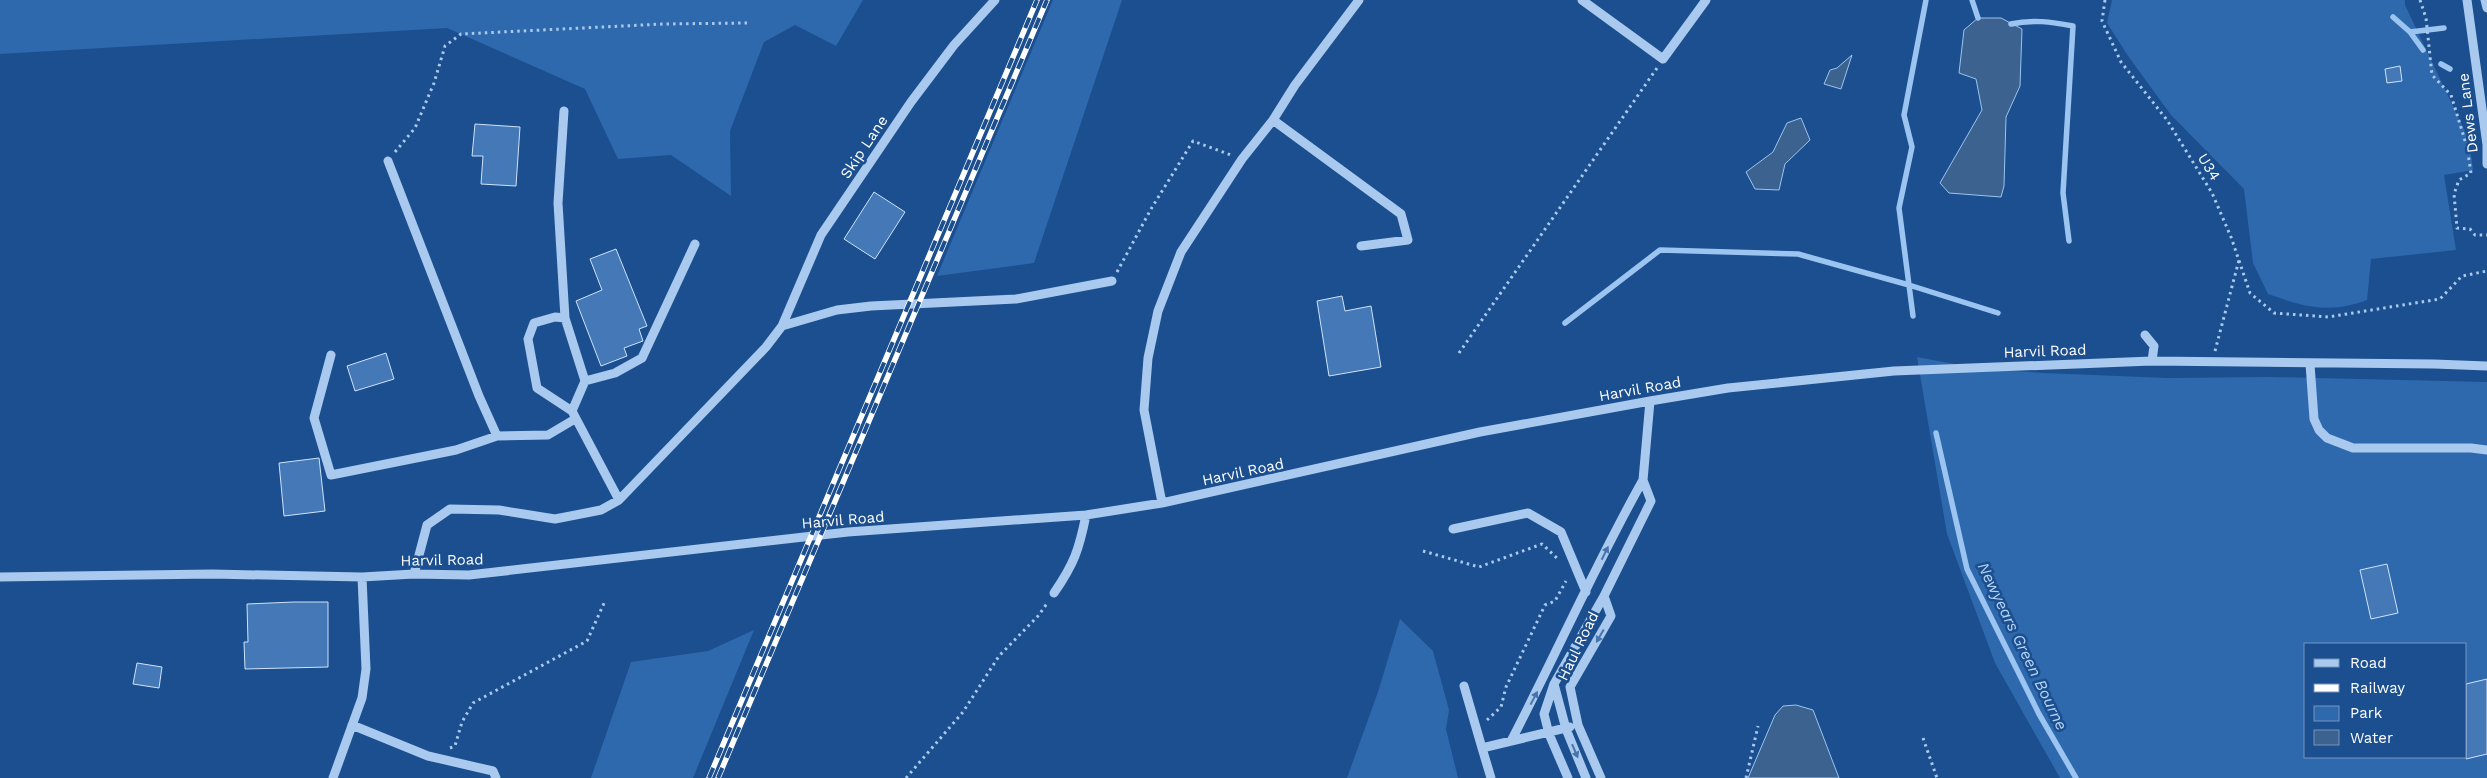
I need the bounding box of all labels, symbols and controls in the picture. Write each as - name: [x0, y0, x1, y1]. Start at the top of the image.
- street label: Dews Lane: [2454, 72, 2482, 154]
- street label: Skip Lane: [836, 112, 892, 182]
- street label: U34: [2194, 150, 2224, 184]
- street label: Harvil Road: [2003, 341, 2087, 361]
- street label: Harvil Road: [1598, 373, 1682, 405]
- street label: Harvil Road: [1200, 455, 1286, 489]
- street label: Harvil Road: [801, 507, 885, 533]
- one-way arrow: [1601, 545, 1609, 560]
- street label: Harvil Road: [400, 550, 484, 570]
- water label: Newyears Green Bourne: [1974, 559, 2072, 733]
- street label: Haul Road: [1554, 609, 1602, 683]
- one-way arrow: [1595, 629, 1604, 642]
- legend: [2304, 643, 2467, 758]
- text: Road: [2350, 654, 2387, 672]
- text: Railway: [2350, 679, 2405, 697]
- one-way arrow: [1529, 692, 1538, 705]
- text: Park: [2350, 704, 2383, 722]
- text: Water: [2350, 729, 2393, 747]
- one-way arrow: [1571, 744, 1579, 758]

